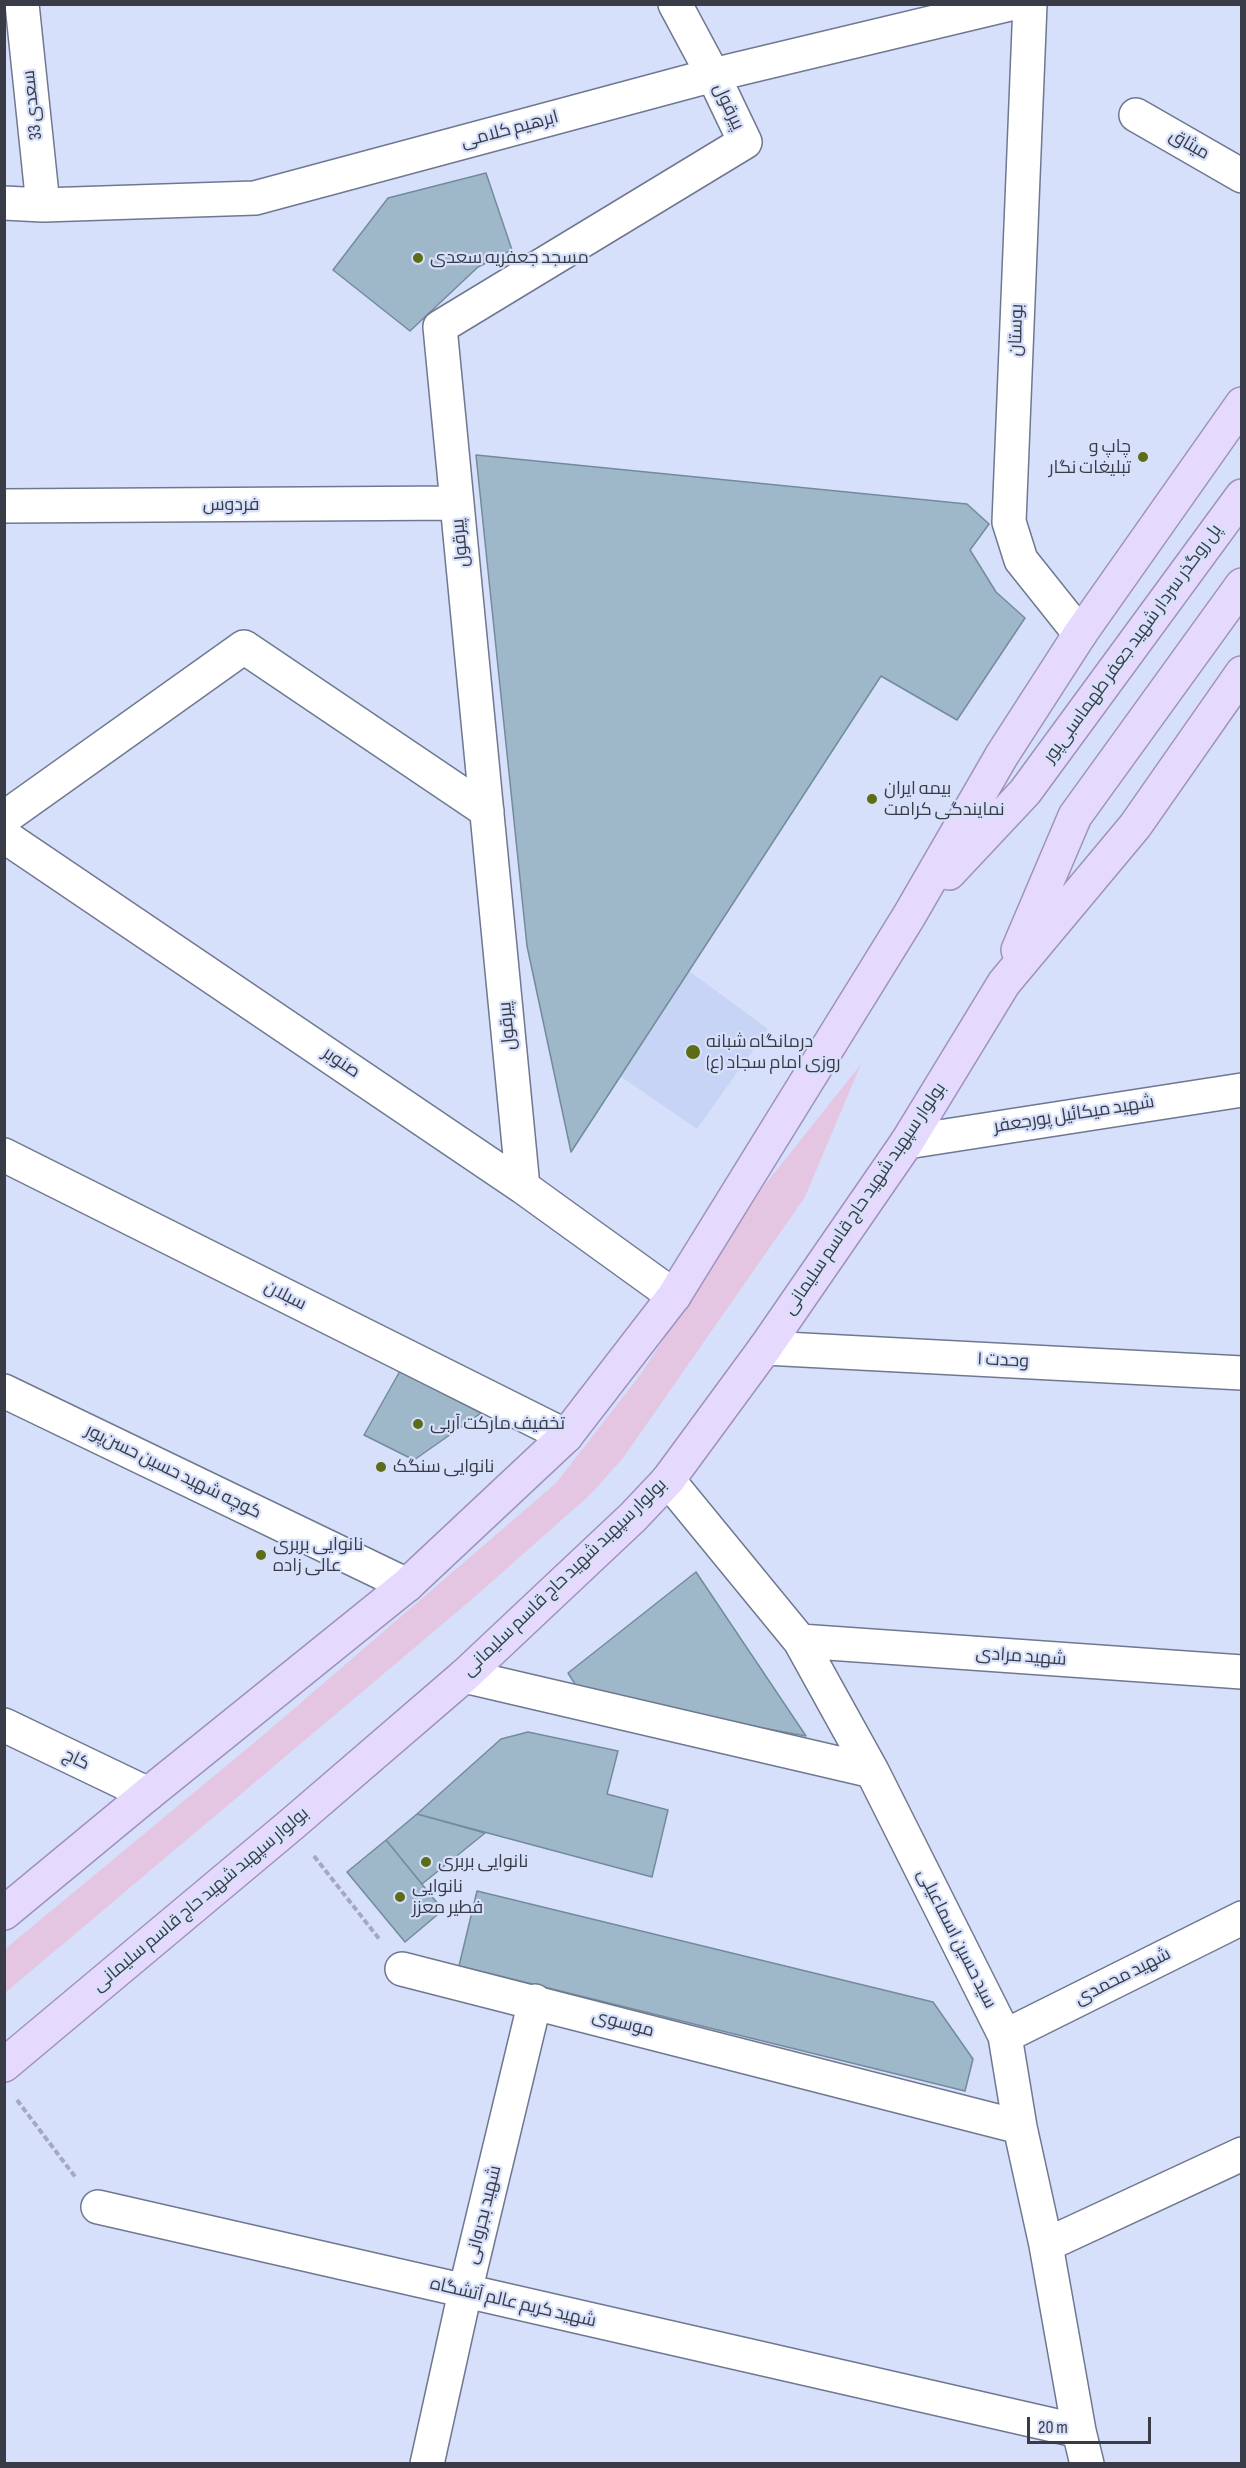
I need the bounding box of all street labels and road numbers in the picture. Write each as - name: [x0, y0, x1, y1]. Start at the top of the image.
- street label: سعدی 33: [19, 69, 47, 141]
- street label: پیرقول: [708, 80, 748, 134]
- street label: ابرهیم کلامی: [459, 107, 561, 153]
- street label: میثاق: [1165, 125, 1213, 165]
- street label: بوستان: [1005, 303, 1029, 357]
- street label: فردوس: [203, 494, 259, 516]
- street label: پیرقول: [448, 518, 474, 568]
- street label: پل روگذر سردار شهید جعفر طهماسبی‌پور: [1039, 520, 1227, 768]
- street label: پیرقول: [495, 1001, 521, 1051]
- street label: صنوبر: [318, 1043, 364, 1083]
- street label: بولوار سپهبد شهید حاج قاسم سلیمانی: [779, 1079, 951, 1319]
- street label: شهید میکائیل پورجعفر: [992, 1092, 1156, 1138]
- street label: سبلان: [260, 1276, 310, 1316]
- street label: وحدت ۱: [976, 1349, 1030, 1373]
- street label: کوچه شهید حسین حسن‌پور: [81, 1420, 265, 1524]
- street label: بولوار سپهبد شهید حاج قاسم سلیمانی: [458, 1474, 672, 1682]
- street label: شهید مرادی: [975, 1643, 1067, 1671]
- street label: کاج: [59, 1744, 93, 1776]
- street label: بولوار سپهبد شهید حاج قاسم سلیمانی: [88, 1803, 314, 1997]
- street label: سید حسین اسماعیلی: [912, 1866, 1000, 2012]
- street label: شهید محمدی: [1071, 1944, 1175, 2010]
- street label: موسوی: [590, 2005, 656, 2043]
- street label: شهید بجروانی: [461, 2163, 507, 2267]
- street label: شهید کریم عالم آتشگاه: [428, 2273, 598, 2333]

